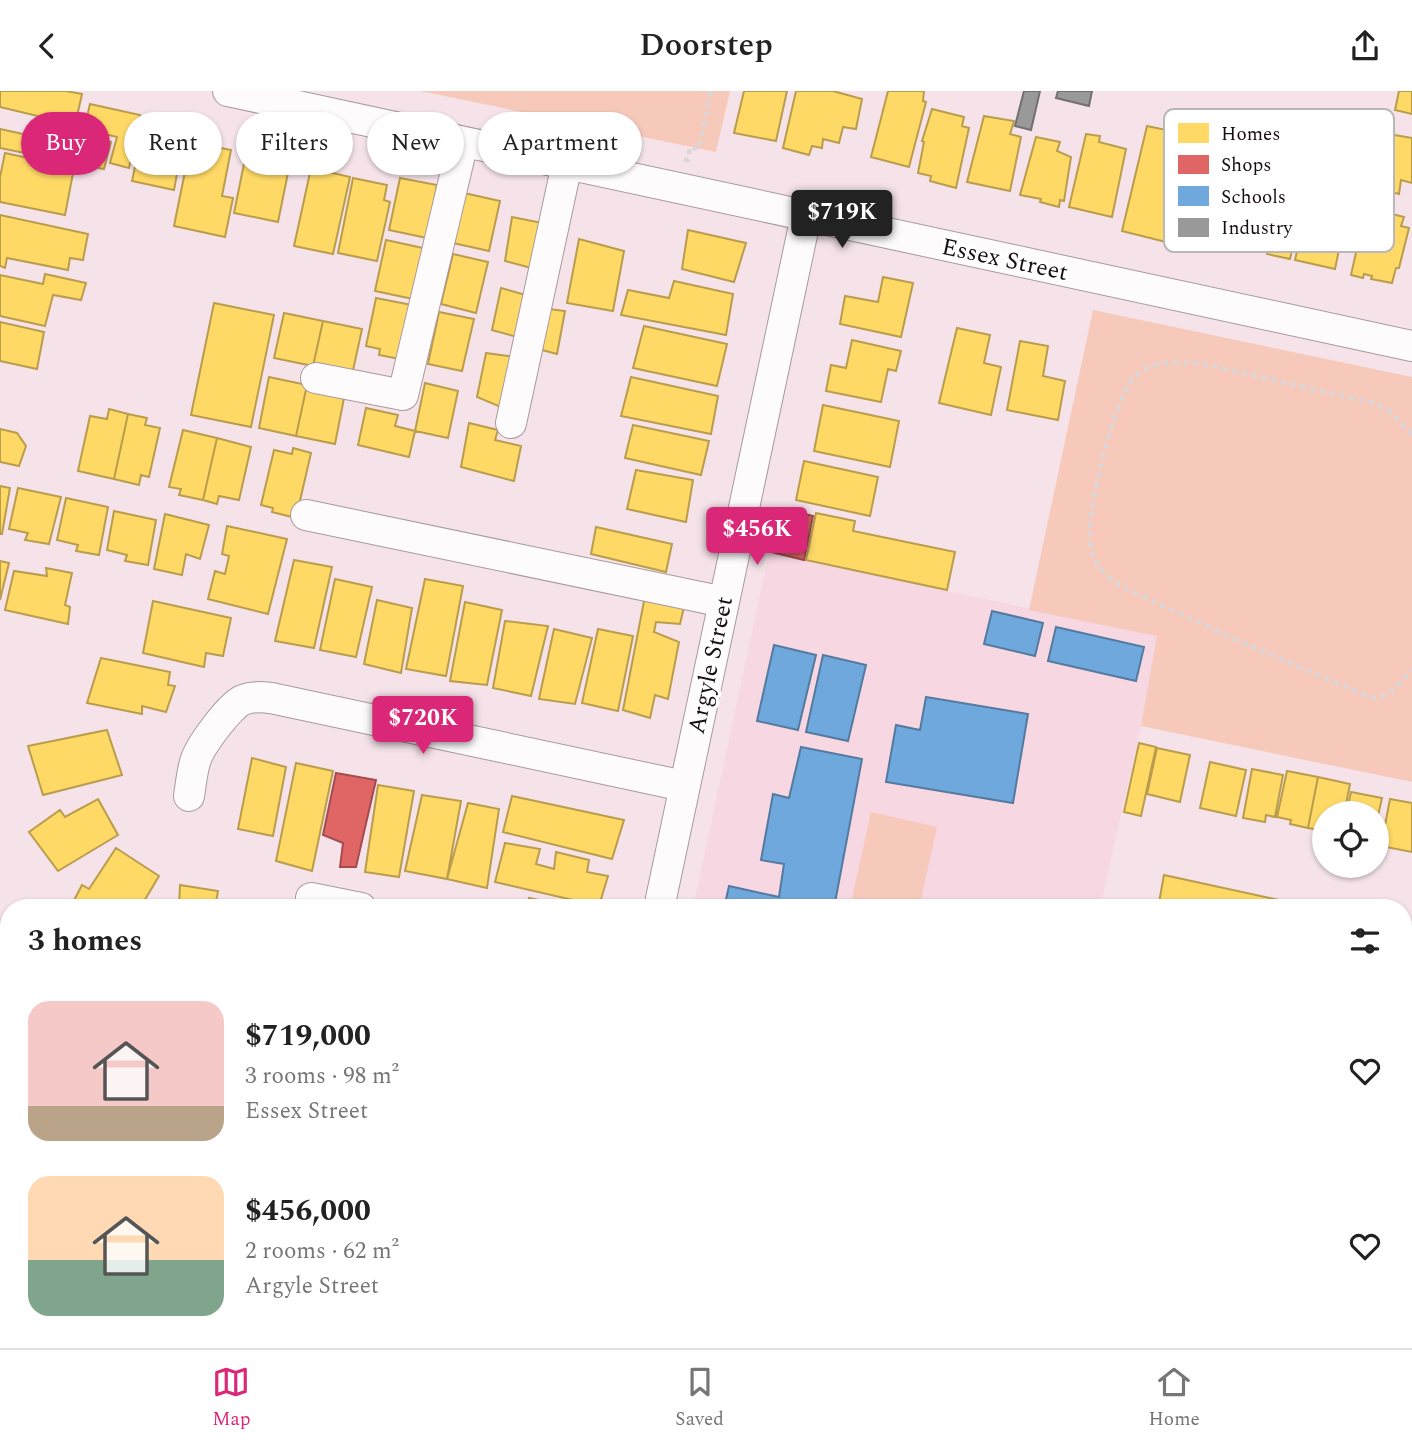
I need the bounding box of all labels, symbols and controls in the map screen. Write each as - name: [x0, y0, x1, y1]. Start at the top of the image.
- text: Doorstep: [639, 21, 773, 70]
- icon: back: [28, 27, 66, 65]
- icon: share: [1346, 27, 1384, 65]
- legend: [1164, 109, 1394, 252]
- chip: Buy: [21, 112, 110, 175]
- chip: Rent: [124, 112, 222, 175]
- chip: Filters: [236, 112, 353, 175]
- chip: New: [367, 112, 464, 175]
- chip: Apartment: [478, 112, 642, 175]
- text: Homes: [1221, 120, 1280, 149]
- text: Shops: [1221, 151, 1271, 180]
- text: Schools: [1221, 183, 1286, 212]
- pin: $719K: [793, 191, 891, 250]
- text: $719K: [807, 195, 877, 230]
- text: Industry: [1221, 214, 1293, 243]
- street label: Essex Street: [938, 229, 1071, 291]
- pin: $456K: [708, 507, 806, 567]
- text: $456K: [722, 512, 792, 547]
- street label: Argyle Street: [679, 593, 743, 737]
- pin: $720K: [374, 697, 472, 756]
- text: $720K: [388, 701, 458, 736]
- map controls: [1312, 801, 1389, 878]
- button: locate: [1312, 801, 1389, 878]
- text: 3 homes: [28, 918, 142, 964]
- icon: filters: [1346, 922, 1384, 960]
- text: $719,000: [245, 1013, 371, 1059]
- icon: home: [84, 1029, 168, 1113]
- icon: heart: [1346, 1052, 1384, 1090]
- text: 3 rooms · 98 m²: [245, 1059, 399, 1094]
- text: Essex Street: [245, 1094, 368, 1129]
- text: $456,000: [245, 1188, 371, 1234]
- icon: home: [84, 1204, 168, 1288]
- icon: heart: [1346, 1227, 1384, 1265]
- text: 2 rooms · 62 m²: [245, 1234, 399, 1269]
- text: Argyle Street: [245, 1269, 379, 1304]
- tab: Map: [212, 1363, 251, 1434]
- tab: Saved: [675, 1363, 724, 1434]
- tab: Home: [1148, 1363, 1200, 1434]

